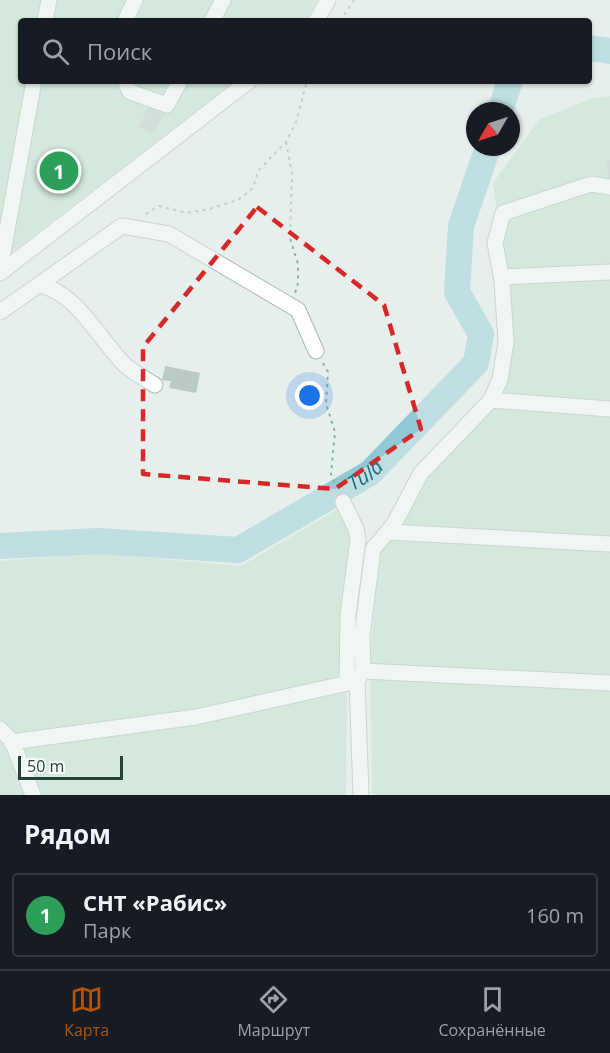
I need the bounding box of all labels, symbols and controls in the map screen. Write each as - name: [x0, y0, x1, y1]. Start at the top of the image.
- search box: [18, 18, 592, 84]
- icon: search: [39, 35, 72, 68]
- text: Поиск: [87, 36, 152, 66]
- north arrow: [466, 102, 520, 156]
- pin: 1: [40, 148, 78, 194]
- your location: [295, 381, 324, 410]
- water label: Tula: [342, 453, 389, 496]
- scale bar: [18, 753, 123, 780]
- text: 50 m: [27, 755, 64, 777]
- text: Рядом: [24, 816, 111, 852]
- text: СНТ «Рабис»: [83, 887, 227, 917]
- text: 1: [40, 902, 51, 929]
- text: 160 m: [526, 902, 584, 929]
- text: Парк: [83, 917, 131, 944]
- tab: Карта: [64, 983, 109, 1041]
- tab: Маршрут: [237, 983, 310, 1041]
- tab: Сохранённые: [438, 983, 546, 1041]

